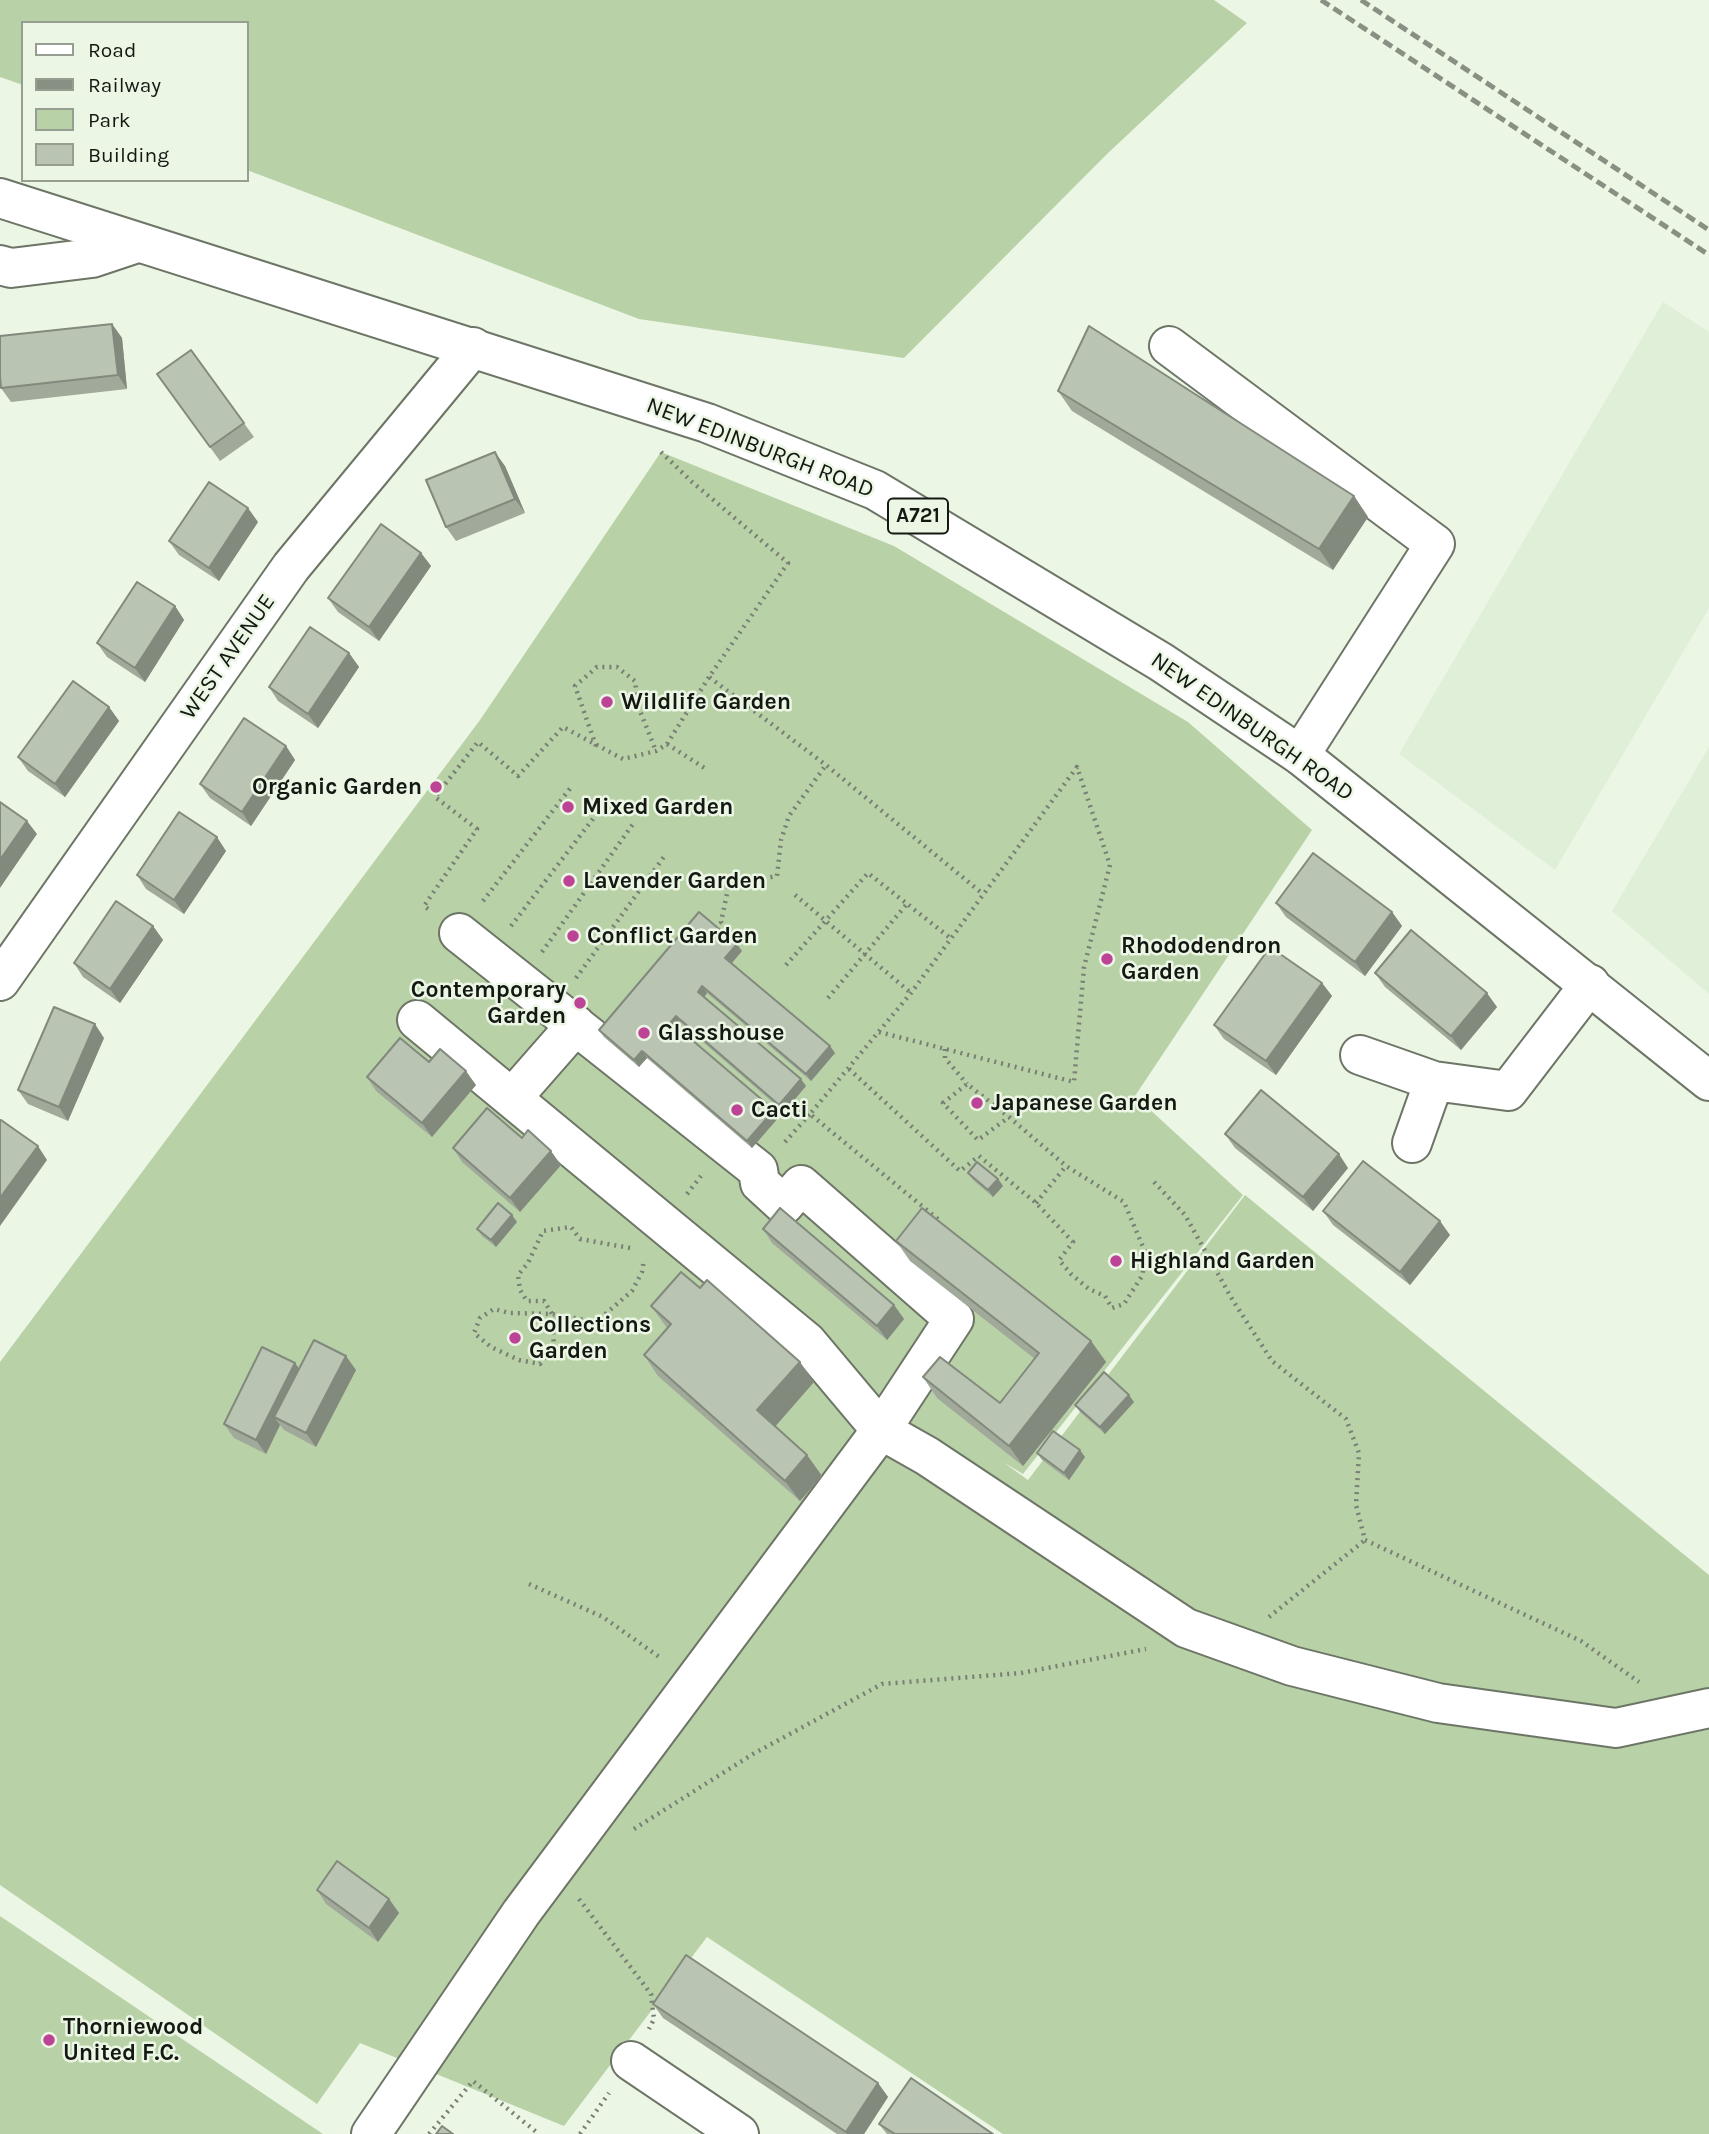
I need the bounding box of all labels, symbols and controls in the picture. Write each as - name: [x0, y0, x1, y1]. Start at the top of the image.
- legend: [21, 21, 248, 182]
- text: Road: [88, 38, 136, 62]
- text: Railway: [88, 73, 161, 97]
- text: Park: [88, 108, 131, 132]
- text: Building: [88, 143, 169, 167]
- street label: NEW EDINBURGH ROAD: [642, 392, 878, 504]
- road number: A721: [888, 498, 948, 534]
- street label: WEST AVENUE: [175, 589, 281, 725]
- street label: NEW EDINBURGH ROAD: [1145, 646, 1359, 808]
- place label: Wildlife Garden: [621, 688, 791, 716]
- marker: Wildlife Garden: [599, 694, 615, 710]
- place label: Organic Garden: [252, 773, 422, 801]
- marker: Organic Garden: [428, 779, 444, 795]
- place label: Mixed Garden: [582, 793, 733, 821]
- marker: Mixed Garden: [560, 799, 576, 815]
- place label: Lavender Garden: [583, 867, 766, 895]
- marker: Lavender Garden: [561, 873, 577, 889]
- place label: Conflict Garden: [587, 922, 758, 950]
- marker: Conflict Garden: [565, 928, 581, 944]
- place label: Rhododendron Garden: [1121, 932, 1281, 986]
- marker: Rhododendron Garden: [1099, 951, 1115, 967]
- place label: Contemporary Garden: [411, 976, 566, 1030]
- marker: Contemporary Garden: [572, 995, 588, 1011]
- place label: Glasshouse: [658, 1019, 784, 1047]
- marker: Glasshouse: [636, 1025, 652, 1041]
- place label: Japanese Garden: [991, 1089, 1177, 1117]
- marker: Japanese Garden: [969, 1095, 985, 1111]
- place label: Cacti: [751, 1096, 808, 1124]
- marker: Cacti: [729, 1102, 745, 1118]
- place label: Highland Garden: [1130, 1247, 1315, 1275]
- marker: Highland Garden: [1108, 1253, 1124, 1269]
- place label: Collections Garden: [529, 1311, 651, 1365]
- marker: Collections Garden: [507, 1330, 523, 1346]
- place label: Thorniewood United F.C.: [63, 2013, 203, 2067]
- marker: Thorniewood United F.C.: [41, 2032, 57, 2048]

